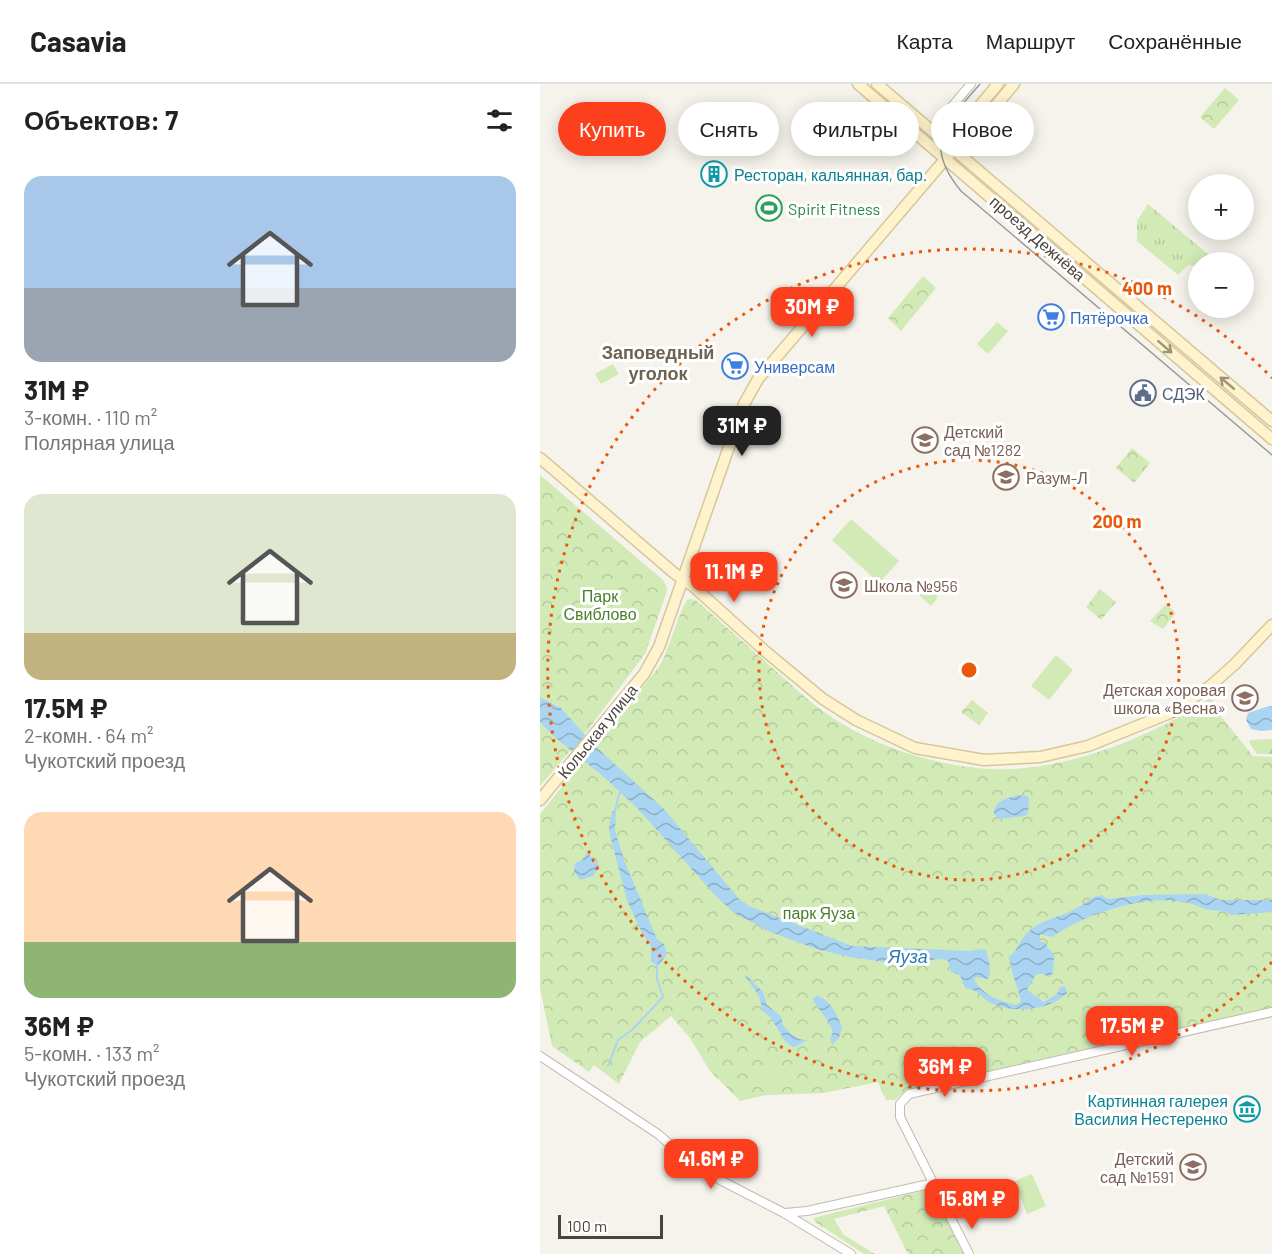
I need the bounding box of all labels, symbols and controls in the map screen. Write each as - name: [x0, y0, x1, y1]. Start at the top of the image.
- text: Casavia: [30, 24, 127, 58]
- text: Карта: [897, 28, 953, 53]
- text: Маршрут: [986, 28, 1075, 53]
- text: Сохранённые: [1108, 28, 1242, 53]
- chip: Купить: [558, 102, 666, 156]
- chip: Снять: [678, 102, 779, 156]
- chip: Фильтры: [791, 102, 919, 156]
- chip: Новое: [931, 102, 1034, 156]
- text: Объектов: 7: [24, 104, 178, 135]
- icon: filters: [483, 104, 516, 137]
- building icon: Ресторан, кальянная, бар.: [699, 159, 729, 189]
- place label: Ресторан, кальянная, бар.: [734, 165, 927, 184]
- map controls: [1188, 174, 1254, 318]
- button: +: [1188, 174, 1254, 240]
- street label: проезд Дежнёва: [987, 192, 1089, 285]
- sports icon: Spirit Fitness: [754, 193, 784, 223]
- place label: Spirit Fitness: [788, 199, 880, 218]
- icon: home: [216, 215, 324, 323]
- button: −: [1188, 252, 1254, 318]
- text: 400 m: [1122, 277, 1172, 299]
- pin: 30M ₽: [770, 287, 854, 338]
- text: 30M ₽: [785, 294, 839, 318]
- supermarket icon: Пятёрочка: [1036, 302, 1066, 332]
- place label: Пятёрочка: [1070, 308, 1149, 327]
- one-way arrow: [1157, 340, 1172, 354]
- district label: Заповедный уголок: [602, 341, 714, 384]
- supermarket icon: Универсам: [720, 351, 750, 381]
- place label: Универсам: [754, 357, 835, 376]
- text: 31M ₽: [24, 374, 89, 405]
- one-way arrow: [1220, 376, 1235, 390]
- public building icon: СДЭК: [1128, 378, 1158, 408]
- place label: СДЭК: [1162, 384, 1206, 403]
- text: 3-комн. · 110 m²: [24, 405, 157, 429]
- pin: 31M ₽: [700, 406, 784, 457]
- text: 31M ₽: [717, 413, 767, 437]
- place label: Детский сад №1282: [944, 422, 1022, 459]
- school or university icon: Детский сад №1282: [910, 425, 940, 455]
- text: Полярная улица: [24, 430, 175, 454]
- school or university icon: Разум-Л: [991, 462, 1021, 492]
- place label: Разум-Л: [1026, 468, 1088, 487]
- text: 200 m: [1092, 510, 1142, 532]
- icon: home: [216, 533, 324, 641]
- pin: 11.1M ₽: [679, 552, 789, 603]
- text: 11.1M ₽: [704, 559, 764, 583]
- school or university icon: Школа №956: [829, 570, 859, 600]
- place label: Школа №956: [864, 576, 958, 595]
- park label: Парк Свиблово: [563, 586, 637, 623]
- centre of rings: [959, 660, 979, 680]
- street label: Кольская улица: [553, 680, 641, 782]
- place label: Детская хоровая школа «Весна»: [1103, 680, 1226, 717]
- school or university icon: Детская хоровая школа «Весна»: [1230, 683, 1260, 713]
- text: 17.5M ₽: [24, 692, 107, 723]
- text: 2-комн. · 64 m²: [24, 723, 154, 747]
- text: Чукотский проезд: [24, 748, 185, 772]
- icon: home: [216, 851, 324, 959]
- park label: парк Яуза: [783, 903, 855, 922]
- water label: Яуза: [887, 945, 928, 967]
- pin: 17.5M ₽: [1077, 1006, 1187, 1057]
- text: 36M ₽: [24, 1010, 94, 1041]
- text: 17.5M ₽: [1100, 1013, 1164, 1037]
- text: 5-комн. · 133 m²: [24, 1041, 159, 1065]
- pin: 36M ₽: [903, 1047, 987, 1098]
- text: 36M ₽: [918, 1054, 972, 1078]
- text: Чукотский проезд: [24, 1066, 185, 1090]
- place label: Картинная галерея Василия Нестеренко: [1074, 1091, 1228, 1128]
- museum icon: Картинная галерея Василия Нестеренко: [1232, 1094, 1262, 1124]
- pin: 41.6M ₽: [656, 1139, 766, 1190]
- text: 41.6M ₽: [678, 1146, 744, 1170]
- place label: Детский сад №1591: [1100, 1149, 1174, 1186]
- school or university icon: Детский сад №1591: [1178, 1152, 1208, 1182]
- pin: 15.8M ₽: [917, 1179, 1027, 1230]
- text: 15.8M ₽: [939, 1186, 1005, 1210]
- scale bar: [558, 1212, 663, 1240]
- text: 100 m: [567, 1216, 607, 1235]

